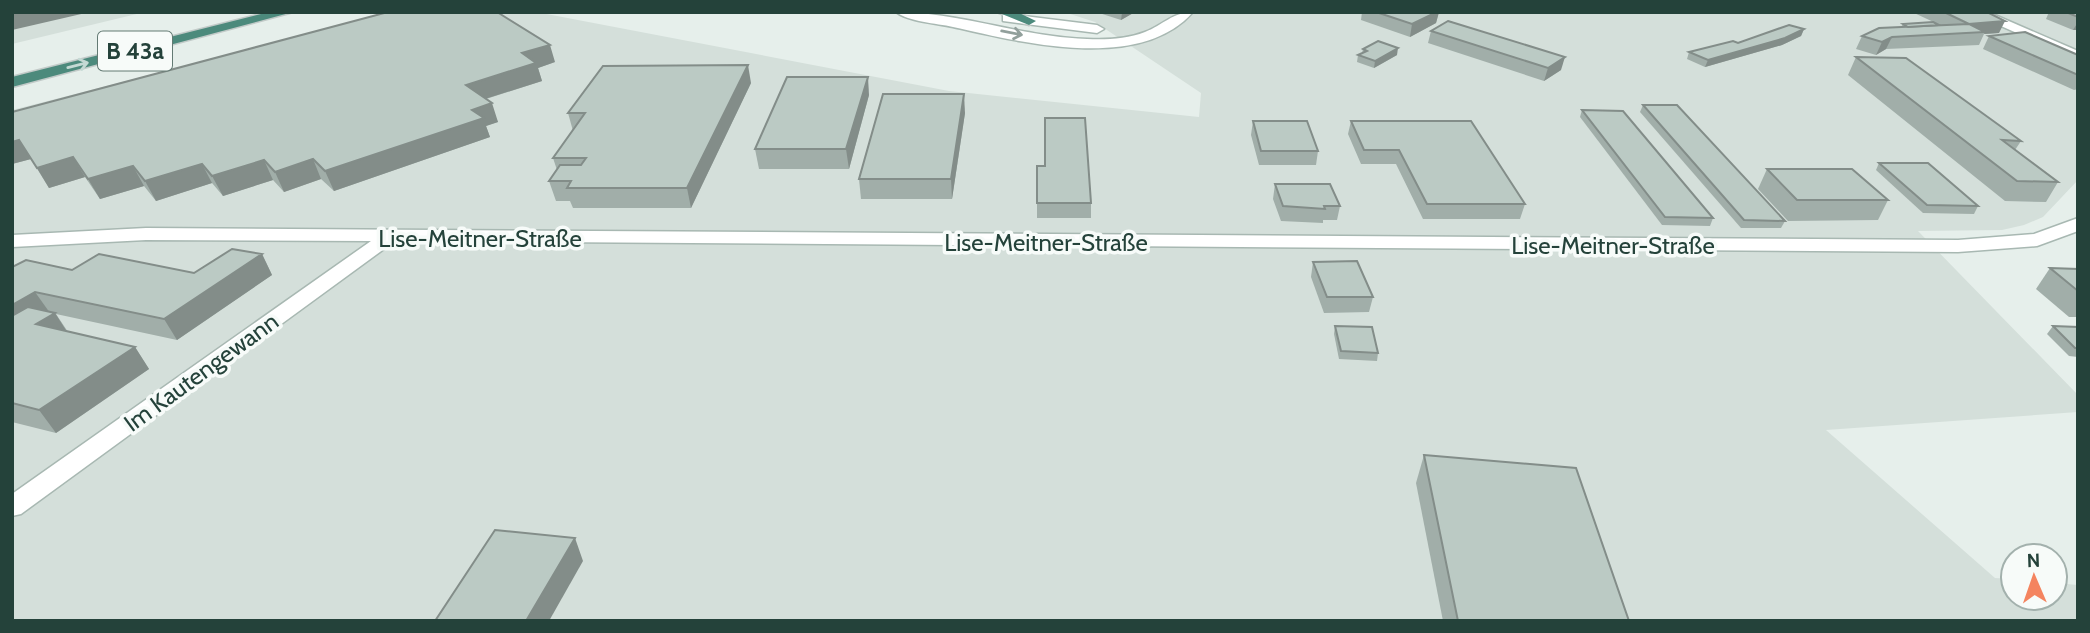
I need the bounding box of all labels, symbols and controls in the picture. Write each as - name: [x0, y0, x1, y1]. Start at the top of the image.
- one-way arrow: [1000, 26, 1023, 40]
- road number: B 43a: [98, 32, 172, 70]
- one-way arrow: [67, 58, 89, 71]
- street label: Lise-Meitner-Straße: [378, 224, 582, 253]
- street label: Lise-Meitner-Straße: [944, 228, 1148, 257]
- street label: Lise-Meitner-Straße: [1511, 231, 1715, 260]
- street label: Im Kautengewann: [118, 306, 284, 438]
- north arrow: [1999, 542, 2069, 612]
- text: N: [2026, 549, 2041, 572]

